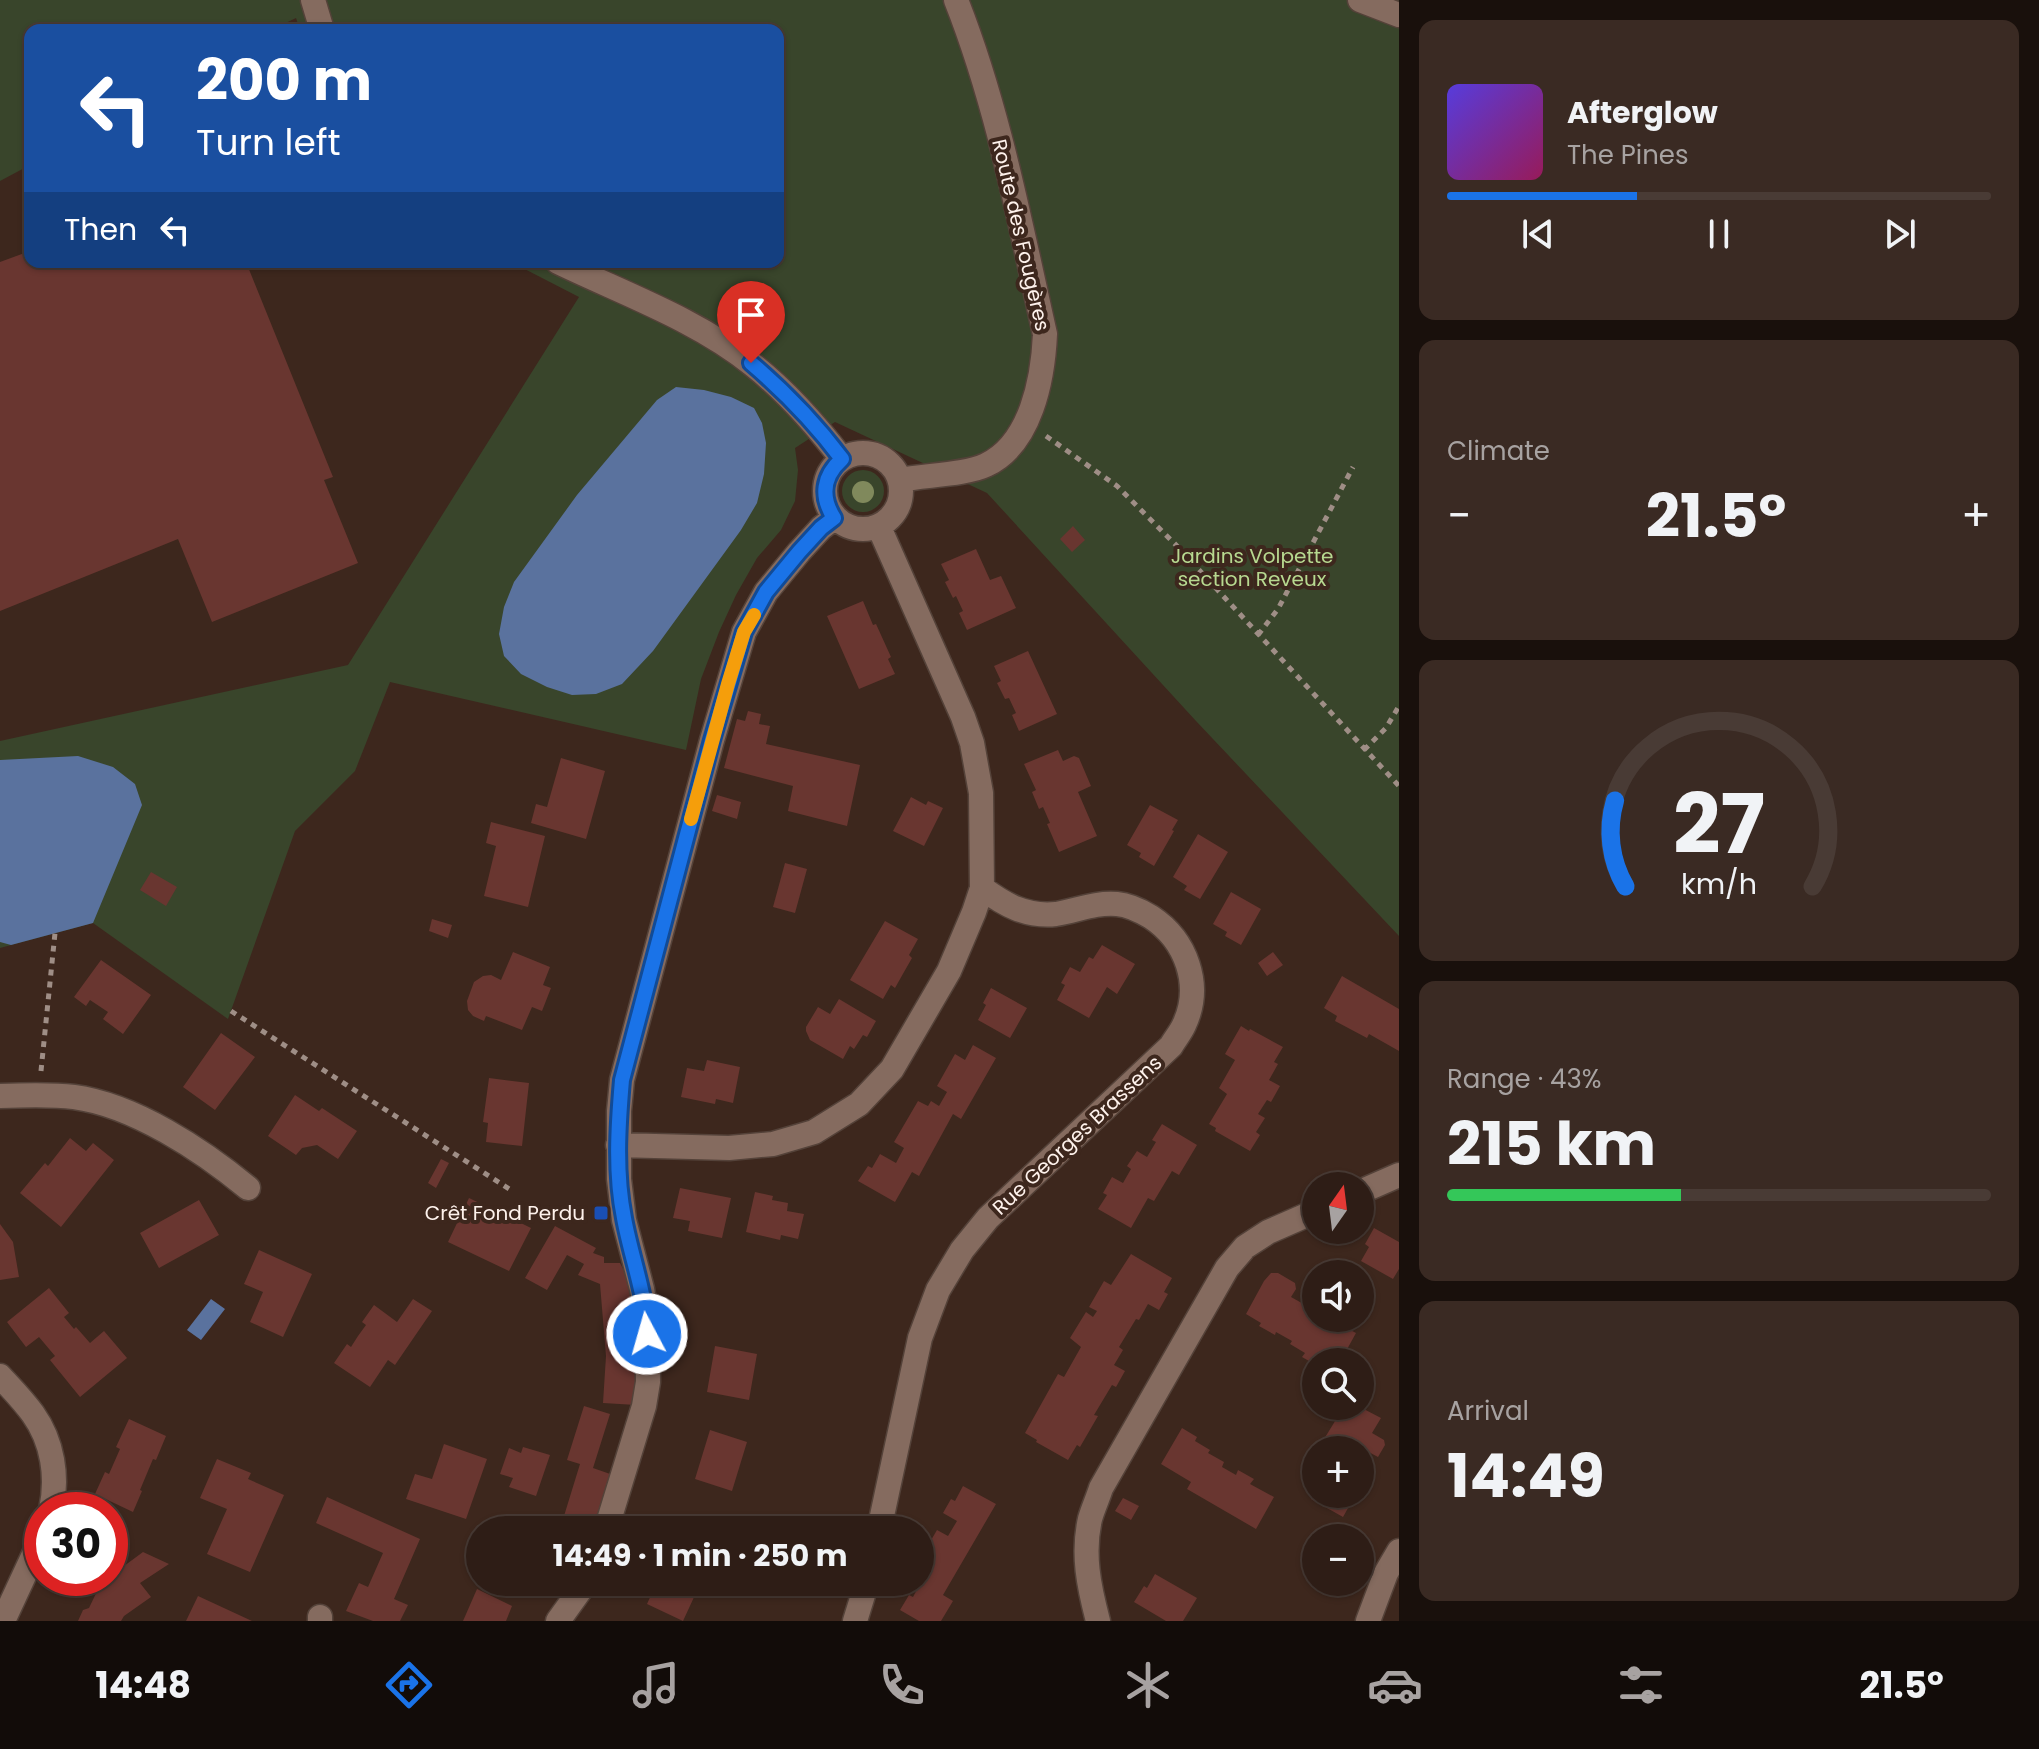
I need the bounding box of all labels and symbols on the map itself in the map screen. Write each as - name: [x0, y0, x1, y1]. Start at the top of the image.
- street label: Route des Fougères: [985, 136, 1057, 334]
- pin: [717, 281, 785, 363]
- park label: Jardins Volpette section Reveux: [1171, 542, 1333, 593]
- street label: Rue Georges Brassens: [986, 1049, 1168, 1221]
- north arrow: [1302, 1172, 1374, 1244]
- place label: Crêt Fond Perdu: [425, 1199, 585, 1227]
- marker: Crêt Fond Perdu: [592, 1204, 610, 1222]
- position arrow: [605, 1292, 689, 1376]
- speed limit sign: 30: [24, 1492, 128, 1596]

